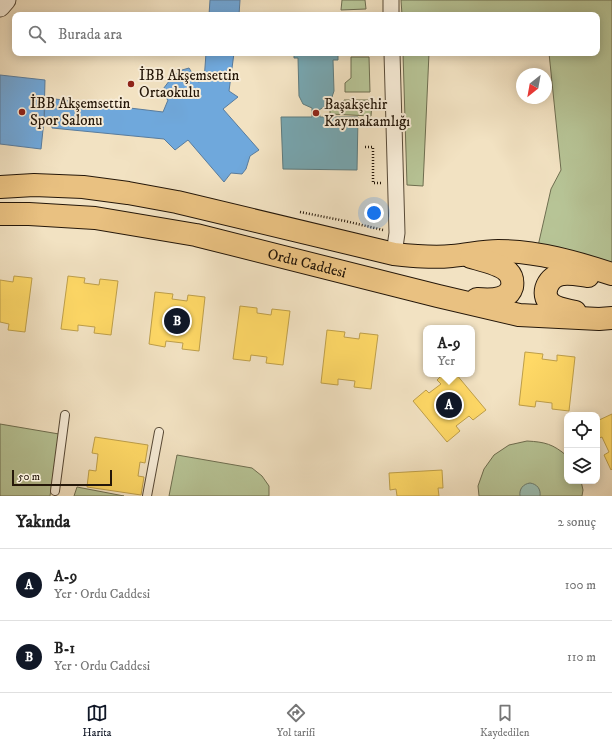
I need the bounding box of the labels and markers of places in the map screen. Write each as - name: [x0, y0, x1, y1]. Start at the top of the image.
- place label: İBB Akşemsettin Ortaokulu: [139, 66, 240, 102]
- marker: İBB Akşemsettin Ortaokulu: [126, 79, 136, 89]
- place label: İBB Akşemsettin Spor Salonu: [30, 94, 131, 130]
- place label: Başakşehir Kaymakamlığı: [324, 95, 410, 131]
- marker: İBB Akşemsettin Spor Salonu: [17, 107, 27, 117]
- marker: Başakşehir Kaymakamlığı: [311, 108, 321, 118]
- pin: B: [164, 306, 190, 336]
- pin: A: [436, 390, 462, 420]

